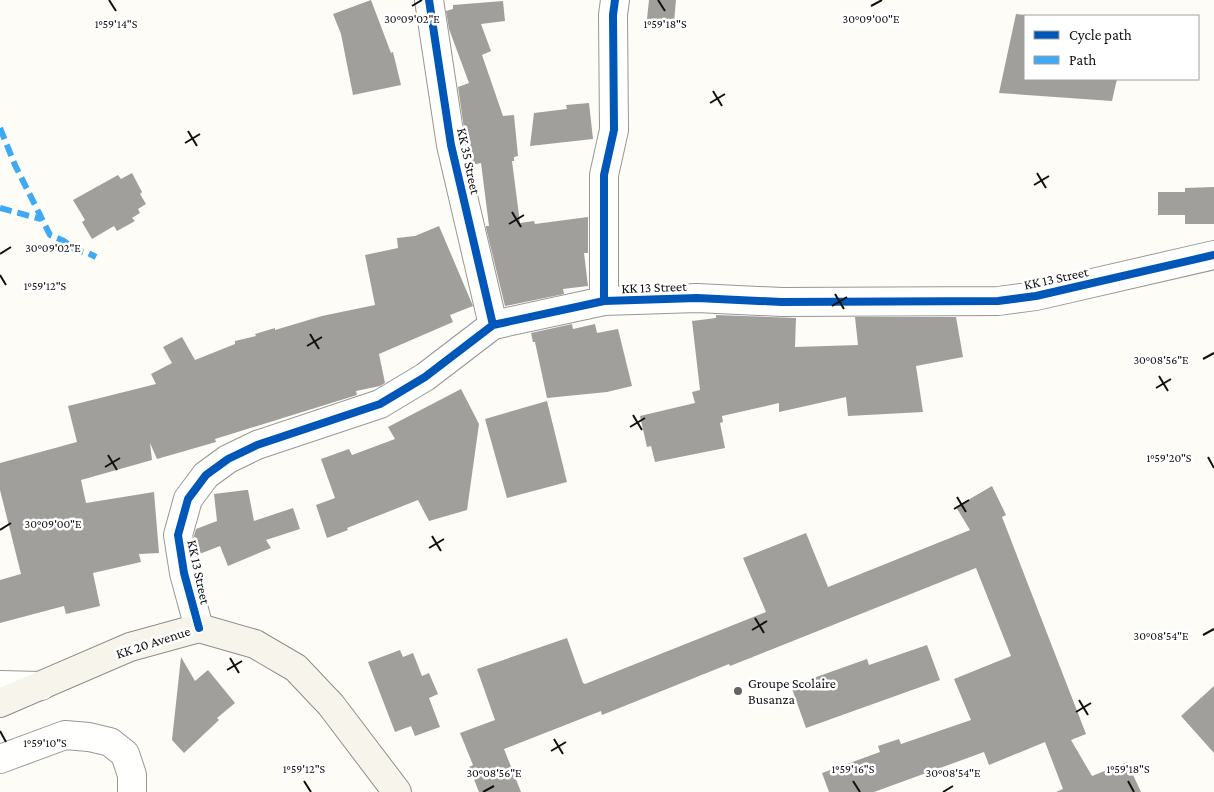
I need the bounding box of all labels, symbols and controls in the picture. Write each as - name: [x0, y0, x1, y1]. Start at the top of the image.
- text: 30°09'02"E: [384, 12, 440, 26]
- text: 30°09'00"E: [843, 12, 900, 26]
- legend: [1024, 15, 1199, 80]
- text: 1°59'14"S: [95, 17, 138, 31]
- text: 1°59'18"S: [643, 17, 687, 31]
- text: Cycle path: [1069, 27, 1132, 44]
- text: Path: [1069, 52, 1096, 68]
- street label: KK 35 Street: [454, 126, 484, 196]
- text: 30°09'02"E: [25, 241, 81, 255]
- street label: KK 13 Street: [1022, 263, 1090, 293]
- street label: KK 13 Street: [621, 278, 687, 296]
- text: 1°59'12"S: [24, 279, 67, 293]
- text: 30°08'56"E: [1133, 353, 1189, 367]
- text: 1°59'20"S: [1147, 451, 1192, 465]
- text: 30°09'00"E: [25, 517, 82, 531]
- street label: KK 13 Street: [184, 538, 214, 606]
- street label: KK 20 Avenue: [114, 622, 192, 662]
- text: 30°08'54"E: [1133, 629, 1189, 643]
- place label: Groupe Scolaire Busanza: [748, 675, 836, 707]
- marker: Groupe Scolaire Busanza: [732, 685, 744, 697]
- text: 1°59'10"S: [23, 736, 67, 750]
- text: 1°59'12"S: [283, 762, 326, 776]
- text: 1°59'16"S: [832, 762, 875, 776]
- text: 1°59'18"S: [1106, 762, 1150, 776]
- text: 30°08'56"E: [466, 766, 522, 780]
- text: 30°08'54"E: [925, 766, 981, 780]

